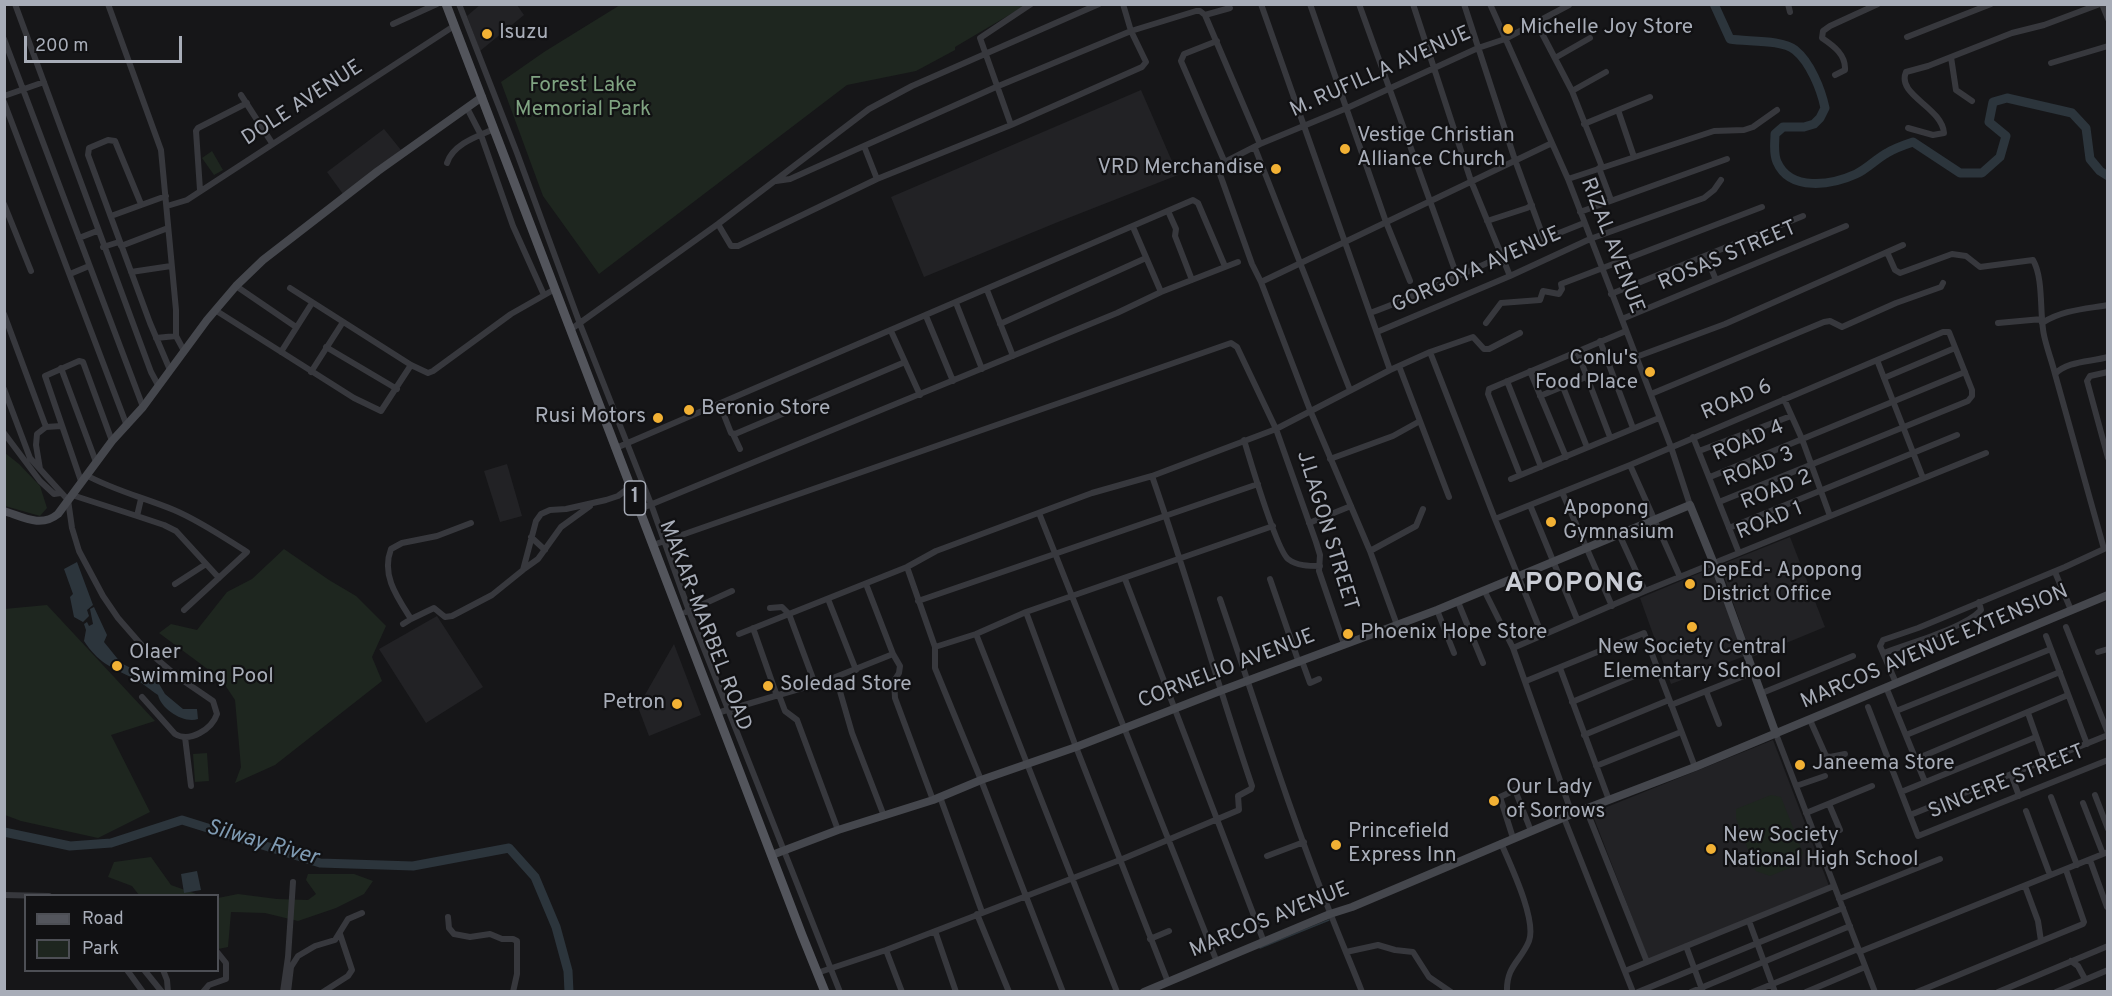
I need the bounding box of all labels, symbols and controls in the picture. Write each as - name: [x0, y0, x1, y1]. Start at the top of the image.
- place label: Michelle Joy Store: [1520, 16, 1693, 42]
- place label: Isuzu: [499, 21, 548, 47]
- street label: M. RUFILLA AVENUE: [1287, 22, 1475, 124]
- marker: Michelle Joy Store: [1501, 22, 1515, 36]
- scale bar: [27, 24, 184, 62]
- marker: Isuzu: [480, 27, 494, 41]
- text: 200 m: [35, 35, 88, 58]
- street label: DOLE AVENUE: [238, 56, 368, 152]
- park label: Forest Lake Memorial Park: [515, 74, 651, 124]
- place label: Vestige Christian Alliance Church: [1357, 124, 1515, 174]
- marker: Vestige Christian Alliance Church: [1338, 142, 1352, 156]
- place label: VRD Merchandise: [1097, 156, 1264, 182]
- marker: VRD Merchandise: [1269, 162, 1283, 176]
- street label: RIZAL AVENUE: [1574, 175, 1648, 317]
- street label: ROSAS STREET: [1655, 216, 1801, 298]
- street label: GORGOYA AVENUE: [1388, 222, 1566, 320]
- place label: Conlu's Food Place: [1535, 347, 1638, 397]
- marker: Conlu's Food Place: [1643, 365, 1657, 379]
- street label: ROAD 6: [1698, 375, 1776, 427]
- place label: Beronio Store: [701, 397, 830, 423]
- marker: Beronio Store: [682, 403, 696, 417]
- place label: Rusi Motors: [535, 405, 646, 431]
- marker: Rusi Motors: [651, 411, 665, 425]
- street label: ROAD 4: [1710, 416, 1788, 468]
- street label: ROAD 3: [1720, 442, 1798, 494]
- street label: J.LAGON STREET: [1290, 448, 1362, 614]
- street label: ROAD 2: [1738, 465, 1816, 517]
- road number: 1: [624, 481, 646, 515]
- place label: Apopong Gymnasium: [1563, 497, 1674, 547]
- street label: ROAD 1: [1733, 497, 1807, 547]
- marker: Apopong Gymnasium: [1544, 515, 1558, 529]
- street label: MAKAR-MARBEL ROAD: [652, 517, 756, 735]
- place label: DepEd- Apopong District Office: [1702, 559, 1862, 609]
- district label: APOPONG: [1505, 570, 1645, 602]
- marker: DepEd- Apopong District Office: [1683, 577, 1697, 591]
- street label: MARCOS AVENUE EXTENSION: [1797, 580, 2073, 716]
- marker: New Society Central Elementary School: [1685, 620, 1699, 634]
- place label: Phoenix Hope Store: [1360, 621, 1547, 647]
- street label: CORNELIO AVENUE: [1135, 625, 1319, 715]
- marker: Phoenix Hope Store: [1341, 627, 1355, 641]
- place label: New Society Central Elementary School: [1598, 636, 1786, 686]
- place label: Olaer Swimming Pool: [129, 641, 274, 691]
- marker: Olaer Swimming Pool: [110, 659, 124, 673]
- place label: Soledad Store: [780, 673, 912, 699]
- marker: Soledad Store: [761, 679, 775, 693]
- place label: Petron: [602, 691, 665, 717]
- marker: Petron: [670, 697, 684, 711]
- street label: SINCERE STREET: [1925, 740, 2089, 826]
- place label: Janeema Store: [1812, 752, 1955, 778]
- marker: Janeema Store: [1793, 758, 1807, 772]
- place label: Our Lady of Sorrows: [1506, 776, 1605, 826]
- marker: Our Lady of Sorrows: [1487, 794, 1501, 808]
- water label: Silway River: [203, 815, 321, 873]
- place label: Princefield Express Inn: [1348, 820, 1457, 870]
- place label: New Society National High School: [1723, 824, 1919, 874]
- marker: Princefield Express Inn: [1329, 838, 1343, 852]
- marker: New Society National High School: [1704, 842, 1718, 856]
- street label: MARCOS AVENUE: [1186, 877, 1354, 965]
- legend: [24, 894, 219, 972]
- text: Road: [82, 908, 124, 931]
- text: Park: [82, 938, 119, 961]

